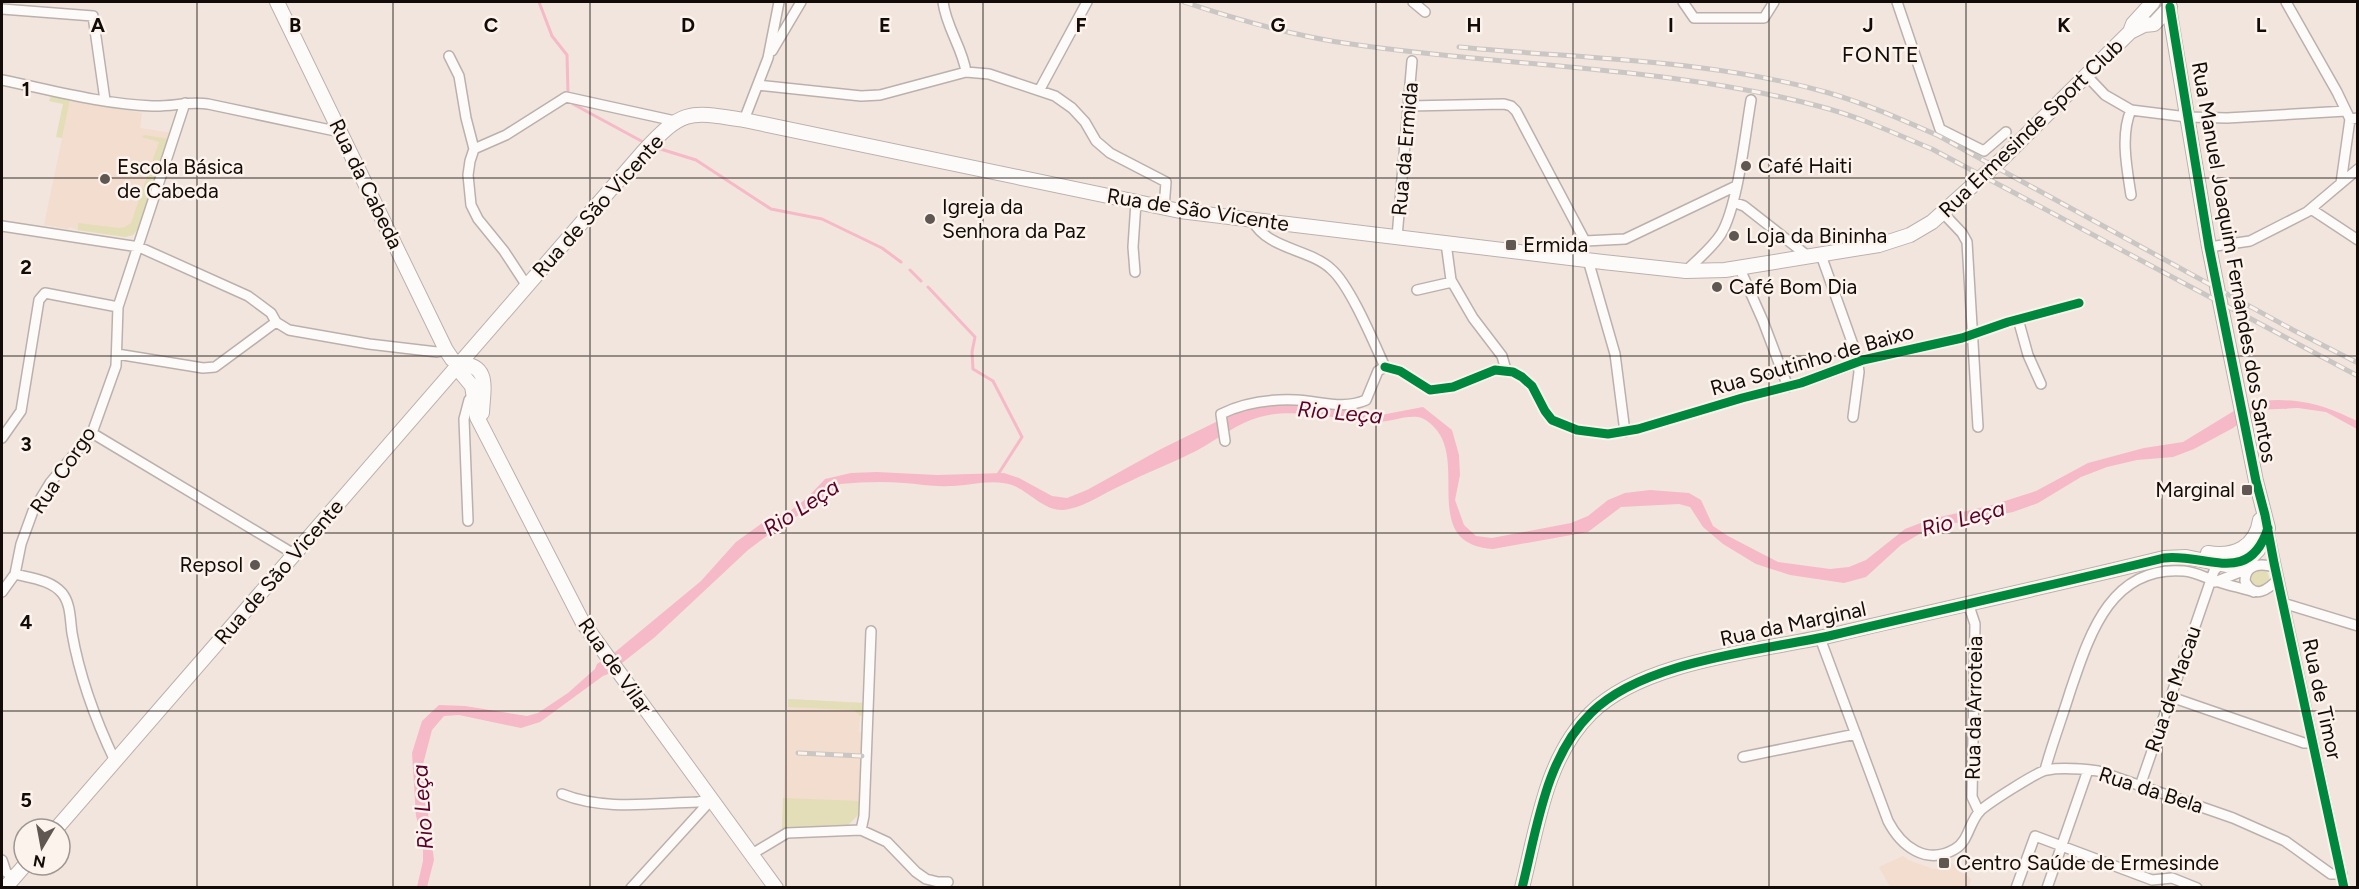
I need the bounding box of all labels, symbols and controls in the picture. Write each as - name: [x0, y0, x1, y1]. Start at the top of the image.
- text: A: [91, 13, 106, 37]
- text: B: [289, 13, 301, 37]
- text: C: [484, 13, 498, 37]
- text: D: [681, 13, 695, 37]
- text: E: [879, 13, 891, 37]
- text: F: [1075, 13, 1087, 37]
- text: G: [1271, 13, 1286, 37]
- text: H: [1467, 13, 1482, 37]
- text: I: [1668, 13, 1674, 37]
- text: J: [1862, 13, 1874, 37]
- text: K: [2057, 13, 2071, 37]
- text: L: [2256, 13, 2267, 37]
- street label: Rua Ermesinde Sport Club: [1933, 33, 2128, 222]
- district label: FONTE: [1842, 41, 1920, 68]
- street label: Rua Manuel Joaquim Fernandes dos Santos: [2187, 59, 2282, 464]
- text: 1: [22, 77, 30, 101]
- street label: Rua da Ermida: [1386, 81, 1423, 217]
- street label: Rua da Cabeda: [324, 115, 409, 253]
- street label: Rua de São Vicente: [527, 129, 668, 282]
- place label: Café Haiti: [1758, 153, 1852, 178]
- place label: Escola Básica de Cabeda: [117, 154, 244, 203]
- marker: Café Haiti: [1739, 159, 1753, 173]
- marker: Escola Básica de Cabeda: [98, 172, 112, 186]
- street label: Rua de São Vicente: [1105, 183, 1291, 236]
- place label: Igreja da Senhora da Paz: [942, 194, 1086, 243]
- marker: Igreja da Senhora da Paz: [923, 212, 937, 226]
- place label: Loja da Bininha: [1746, 223, 1887, 248]
- marker: Loja da Bininha: [1727, 229, 1741, 243]
- place label: Ermida: [1523, 232, 1588, 257]
- marker: Ermida: [1504, 238, 1518, 252]
- text: 2: [20, 255, 32, 279]
- place label: Café Bom Dia: [1729, 274, 1857, 299]
- marker: Café Bom Dia: [1710, 280, 1724, 294]
- street label: Rua Soutinho de Baixo: [1707, 318, 1917, 401]
- water label: Rio Leça: [1296, 395, 1384, 430]
- street label: Rua Corgo: [24, 421, 101, 518]
- text: 3: [20, 432, 32, 456]
- water label: Rio Leça: [758, 473, 845, 542]
- place label: Marginal: [2155, 477, 2235, 502]
- marker: Marginal: [2240, 483, 2254, 497]
- street label: Rua de São Vicente: [209, 494, 348, 649]
- water label: Rio Leça: [1918, 494, 2008, 543]
- place label: Repsol: [179, 552, 243, 577]
- marker: Repsol: [248, 558, 262, 572]
- street label: Rua da Marginal: [1718, 596, 1868, 651]
- text: 4: [20, 610, 33, 634]
- street label: Rua de Vilar: [573, 613, 658, 719]
- street label: Rua de Macau: [2139, 622, 2206, 755]
- street label: Rua da Arroteia: [1960, 636, 1987, 780]
- street label: Rua de Timor: [2297, 636, 2348, 762]
- street label: Rua da Bela: [2096, 761, 2207, 818]
- water label: Rio Leça: [406, 763, 439, 851]
- text: 5: [20, 788, 32, 812]
- north arrow: [12, 817, 72, 877]
- place label: Centro Saúde de Ermesinde: [1956, 850, 2219, 875]
- text: N: [32, 851, 47, 872]
- marker: Centro Saúde de Ermesinde: [1937, 856, 1951, 870]

